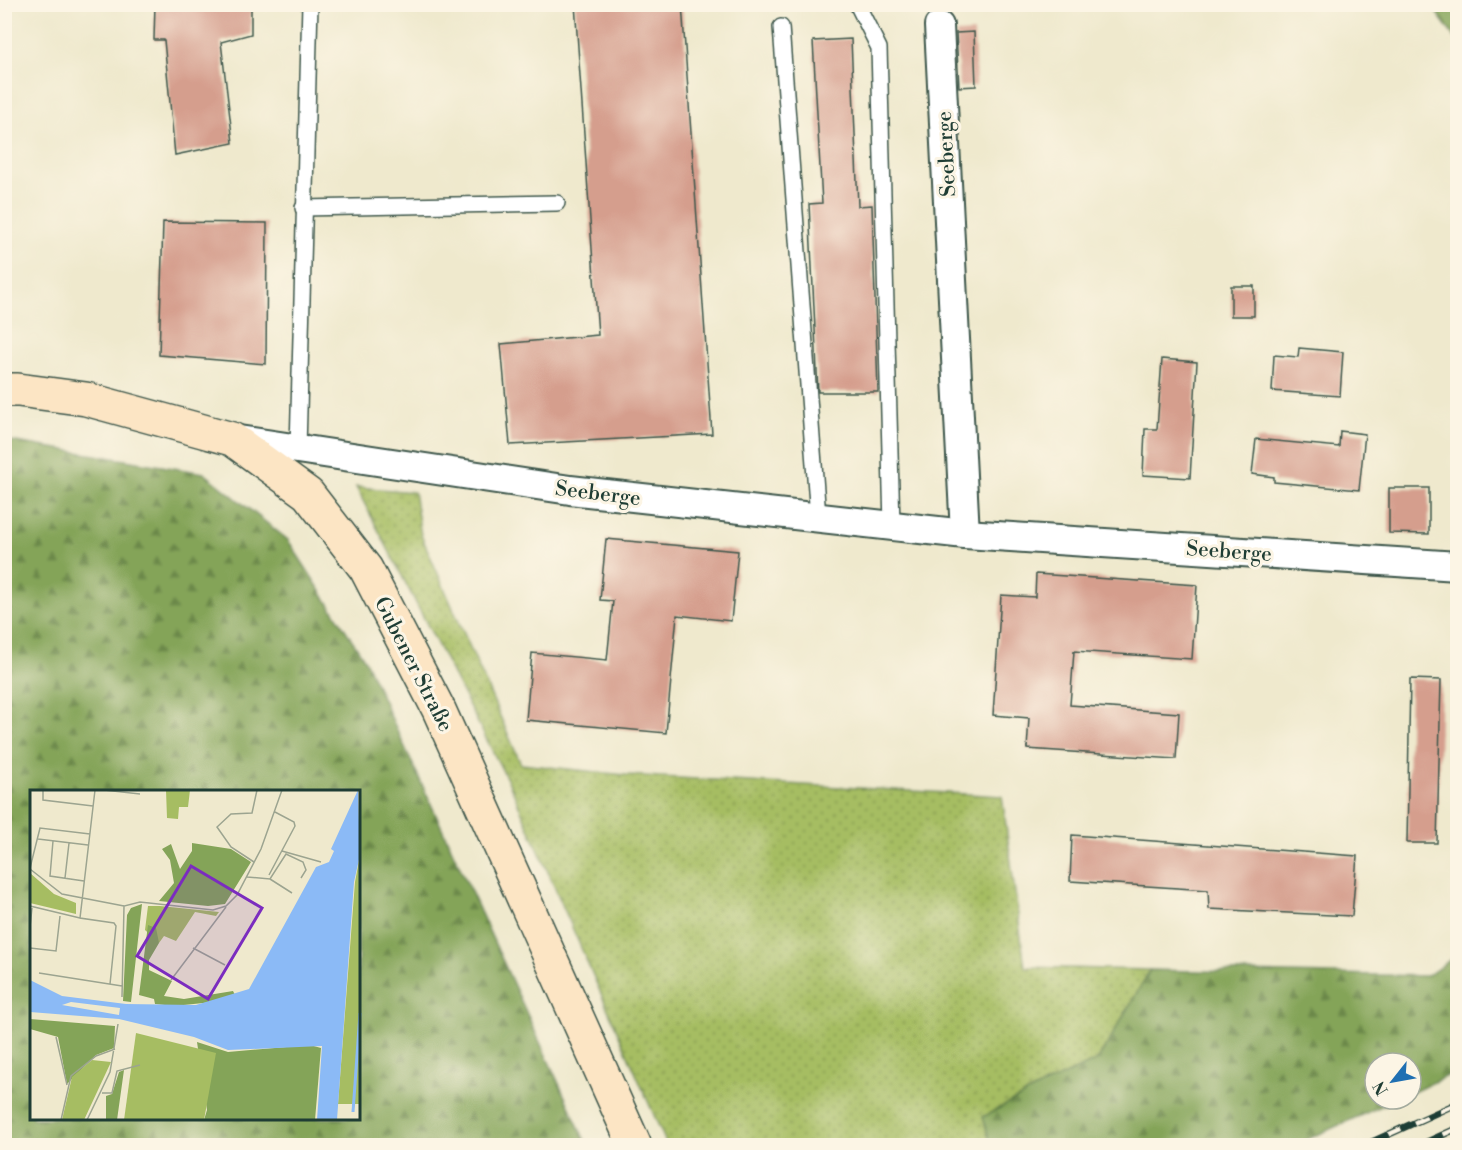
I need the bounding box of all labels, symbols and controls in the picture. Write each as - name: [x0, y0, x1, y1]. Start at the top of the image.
- street label: Seeberge: [932, 110, 962, 198]
- street label: Seeberge: [554, 476, 642, 512]
- street label: Seeberge: [1185, 536, 1273, 568]
- street label: Gubener Straße: [368, 593, 458, 736]
- inset map: [30, 790, 360, 1120]
- north arrow: [1363, 1051, 1423, 1111]
- text: N: [1369, 1077, 1393, 1099]

